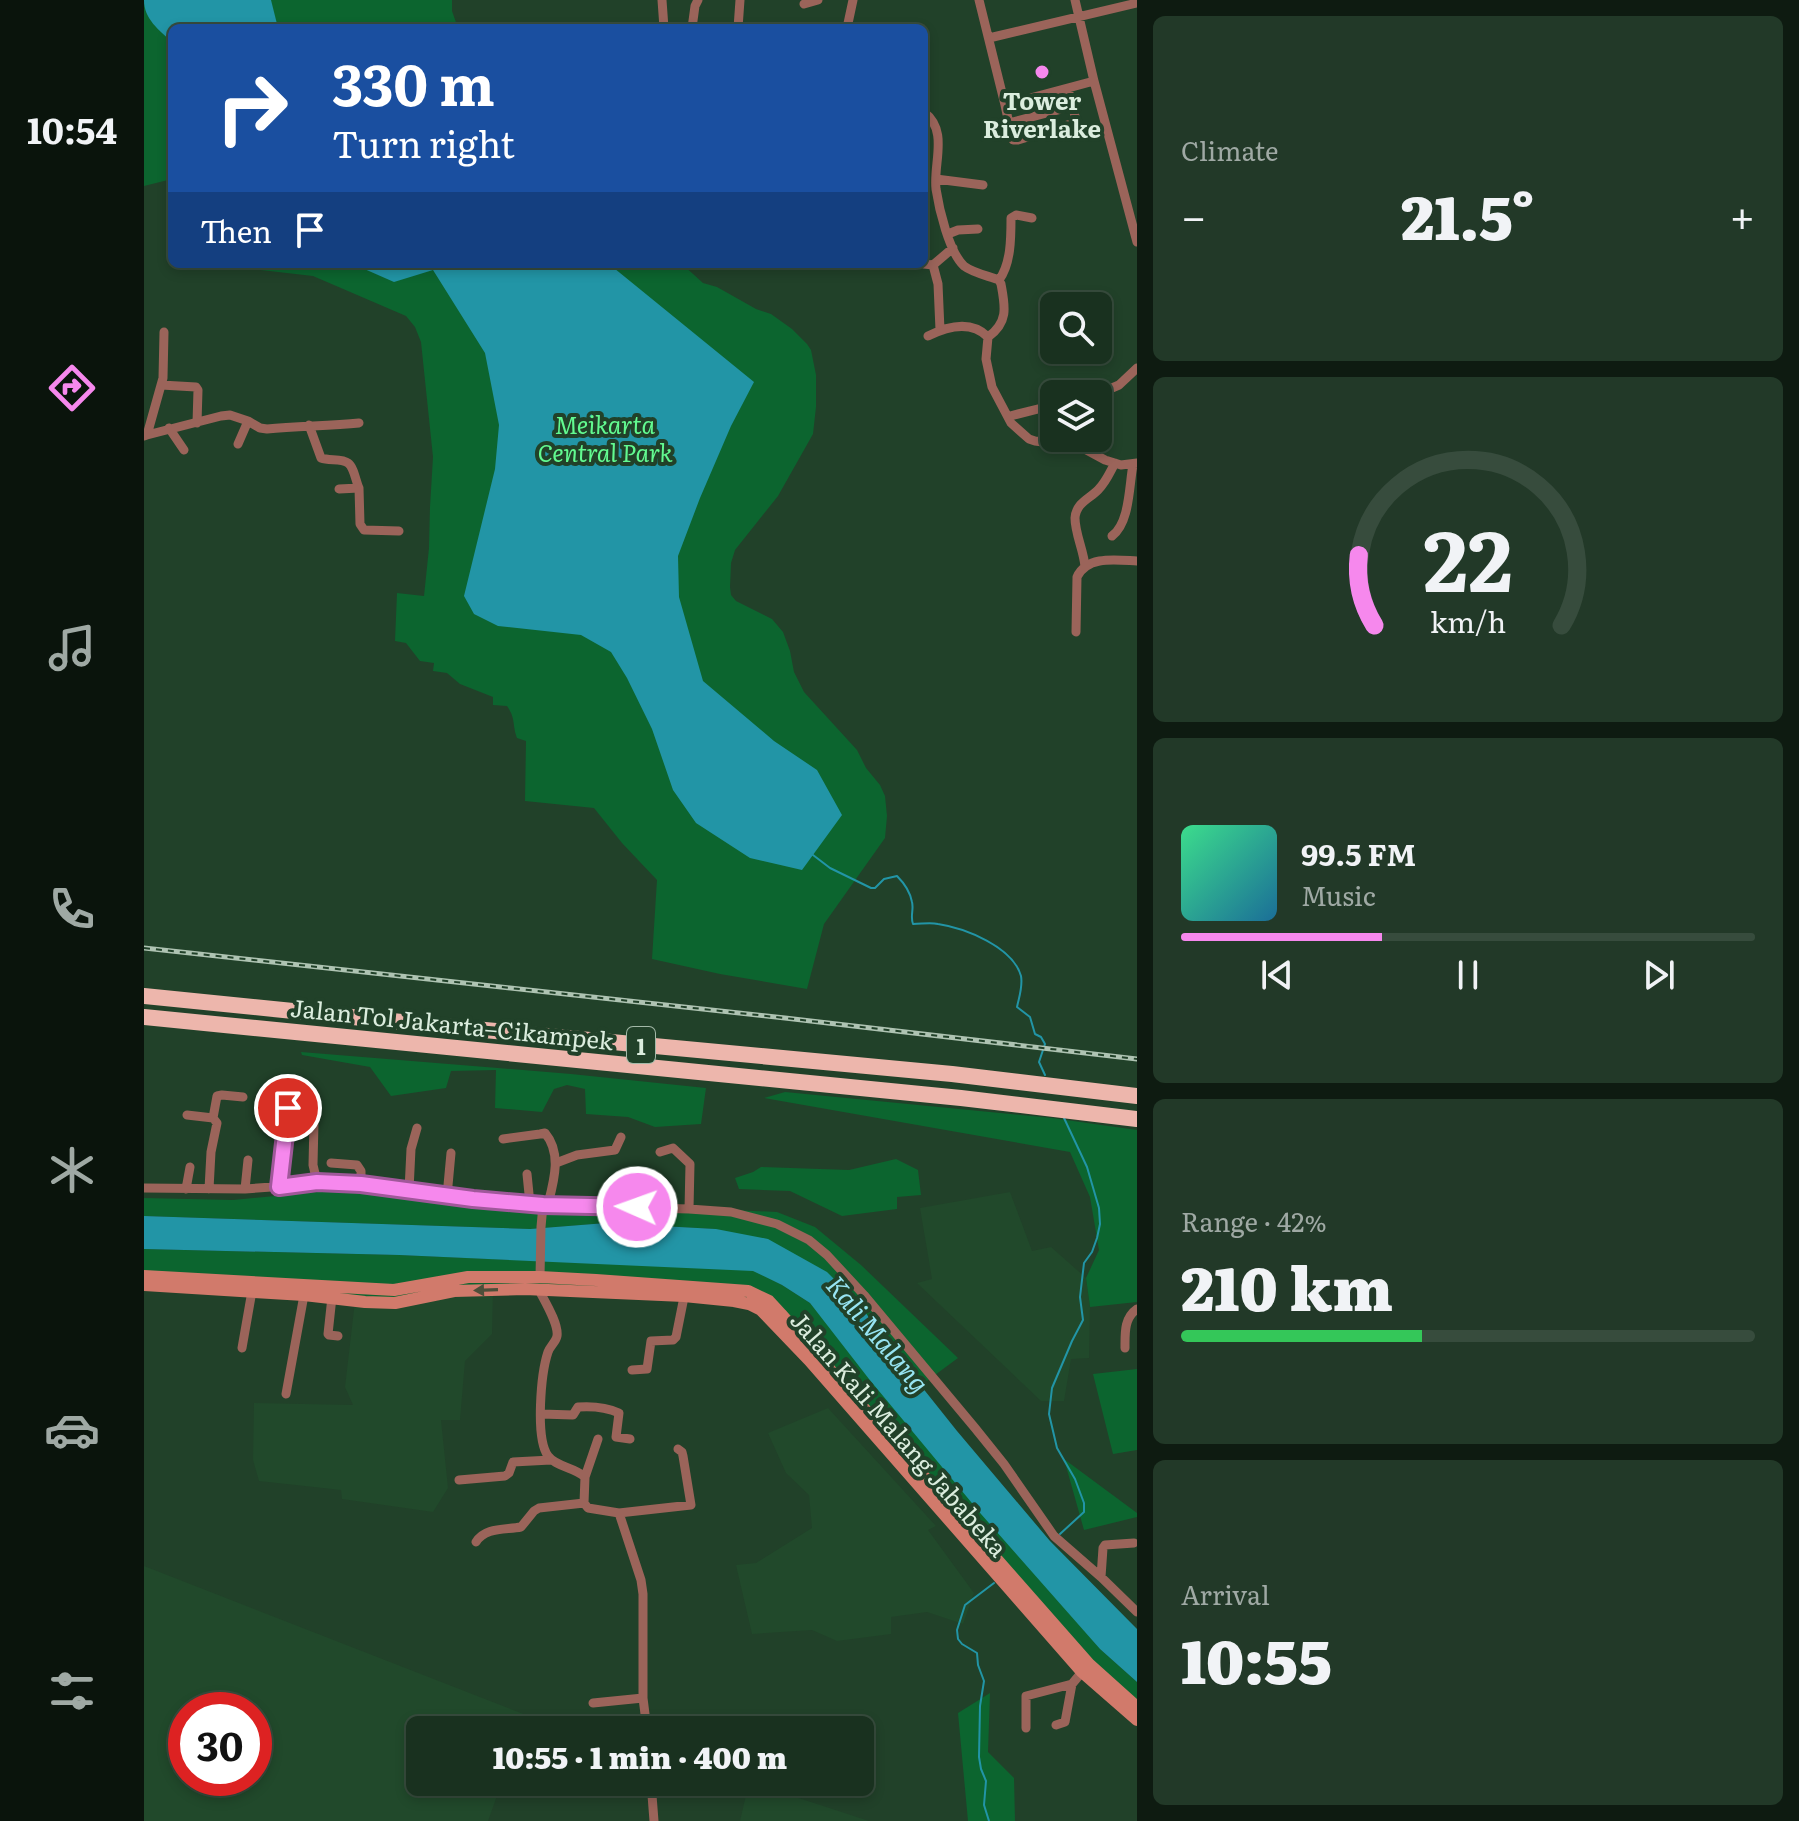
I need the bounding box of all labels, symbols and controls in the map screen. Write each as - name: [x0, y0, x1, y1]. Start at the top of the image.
- text: 330 m: [332, 40, 495, 123]
- icon: right: [200, 56, 304, 160]
- marker: Tower Riverlake: [1033, 63, 1051, 81]
- place label: Tower Riverlake: [983, 82, 1101, 145]
- text: 10:54: [27, 102, 117, 155]
- text: Turn right: [332, 116, 515, 169]
- text: Climate: [1181, 130, 1279, 169]
- text: 21.5°: [1401, 169, 1535, 258]
- text: −: [1181, 181, 1207, 247]
- text: +: [1729, 181, 1755, 247]
- text: Then: [200, 208, 272, 252]
- icon: arrive: [288, 208, 332, 252]
- map controls: [1040, 292, 1112, 452]
- button: search: [1040, 292, 1112, 364]
- icon: directions: [44, 360, 100, 416]
- button: layers: [1040, 380, 1112, 452]
- park label: Meikarta Central Park: [537, 406, 673, 469]
- text: 22: [1423, 493, 1513, 617]
- text: km/h: [1430, 599, 1506, 642]
- icon: music: [44, 620, 100, 676]
- text: 99.5 FM: [1301, 831, 1416, 875]
- text: Music: [1301, 875, 1376, 914]
- icon: phone: [44, 881, 100, 937]
- icon: previous: [1255, 953, 1299, 997]
- icon: pause: [1446, 953, 1490, 997]
- icon: next: [1637, 953, 1681, 997]
- street label: Jalan Tol Jakarta–Cikampek: [289, 989, 616, 1057]
- road number: 1: [627, 1027, 655, 1063]
- pin: [254, 1074, 322, 1142]
- icon: arrive: [266, 1086, 310, 1130]
- icon: climate: [44, 1142, 100, 1198]
- position arrow: [595, 1165, 679, 1249]
- text: Range · 42%: [1181, 1201, 1327, 1240]
- text: 210 km: [1181, 1240, 1393, 1329]
- water label: Kali Malang: [818, 1266, 940, 1400]
- one-way arrow: [473, 1284, 498, 1297]
- street label: Jalan Kali Malang Jababeka: [783, 1303, 1017, 1563]
- icon: car: [44, 1402, 100, 1458]
- text: Arrival: [1181, 1574, 1270, 1613]
- text: 10:55: [1181, 1613, 1332, 1702]
- icon: filters: [44, 1663, 100, 1719]
- speed limit sign: 30: [168, 1692, 272, 1796]
- text: 10:55 · 1 min · 400 m: [493, 1734, 787, 1778]

